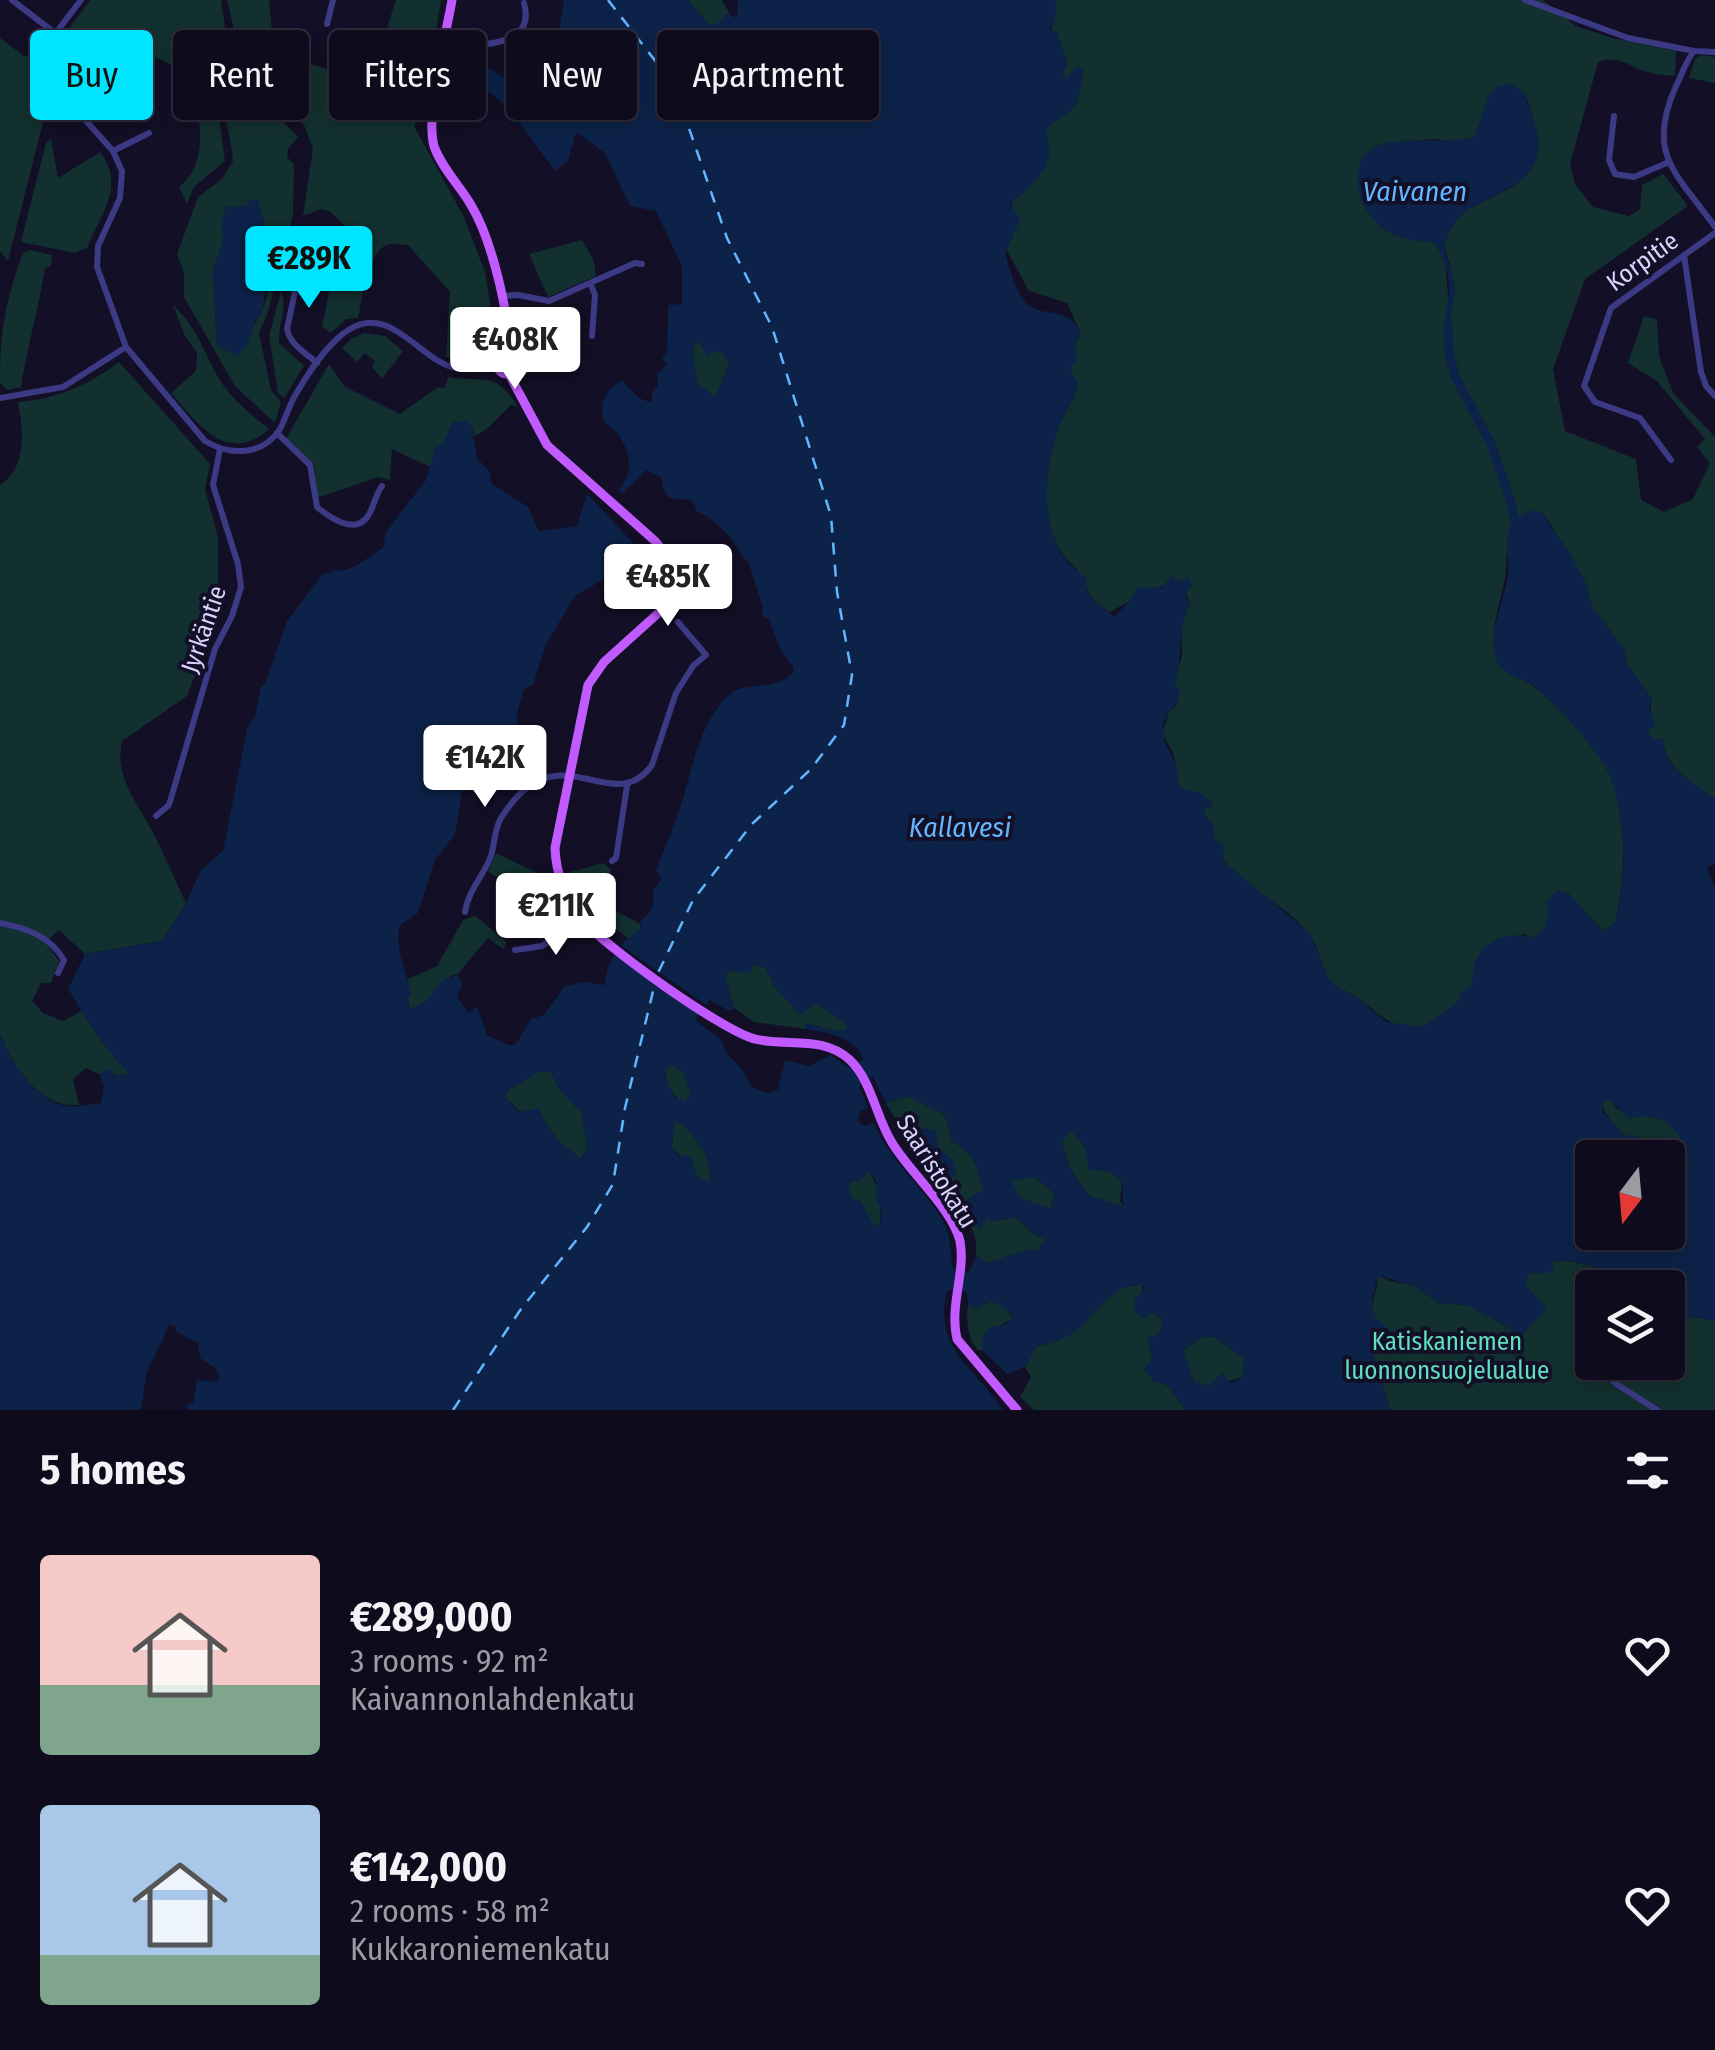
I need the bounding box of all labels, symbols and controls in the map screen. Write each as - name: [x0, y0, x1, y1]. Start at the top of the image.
- chip: Buy: [30, 30, 153, 120]
- chip: Rent: [173, 30, 309, 120]
- chip: Filters: [329, 30, 486, 120]
- chip: New: [506, 30, 637, 120]
- chip: Apartment: [657, 30, 879, 120]
- water label: Vaivanen: [1363, 175, 1467, 208]
- pin: €289K: [239, 226, 379, 311]
- street label: Korpitie: [1601, 226, 1684, 298]
- text: €289K: [267, 239, 351, 277]
- pin: €408K: [445, 307, 585, 392]
- text: €408K: [472, 320, 558, 358]
- pin: €485K: [598, 544, 738, 629]
- text: €485K: [626, 557, 710, 595]
- street label: Jyrkäntie: [175, 582, 233, 677]
- pin: €142K: [415, 725, 555, 810]
- text: €142K: [445, 738, 525, 776]
- water label: Kallavesi: [909, 811, 1011, 844]
- pin: €211K: [486, 873, 626, 958]
- text: €211K: [518, 886, 594, 924]
- street label: Saaristokatu: [889, 1109, 983, 1234]
- north arrow: [1575, 1140, 1685, 1250]
- map controls: [1575, 1140, 1685, 1380]
- button: layers: [1575, 1270, 1685, 1380]
- park label: Katiskaniemen luonnonsuojelualue: [1345, 1327, 1549, 1386]
- icon: filters: [1620, 1443, 1675, 1498]
- text: 5 homes: [40, 1445, 186, 1495]
- text: €289,000: [350, 1592, 513, 1642]
- icon: home: [120, 1595, 240, 1715]
- icon: heart: [1620, 1628, 1675, 1683]
- text: 3 rooms · 92 m²: [350, 1642, 549, 1680]
- text: Kaivannonlahdenkatu: [350, 1680, 635, 1718]
- text: €142,000: [350, 1842, 507, 1892]
- icon: home: [120, 1845, 240, 1965]
- icon: heart: [1620, 1878, 1675, 1933]
- text: 2 rooms · 58 m²: [350, 1892, 550, 1930]
- text: Kukkaroniemenkatu: [350, 1930, 611, 1968]

